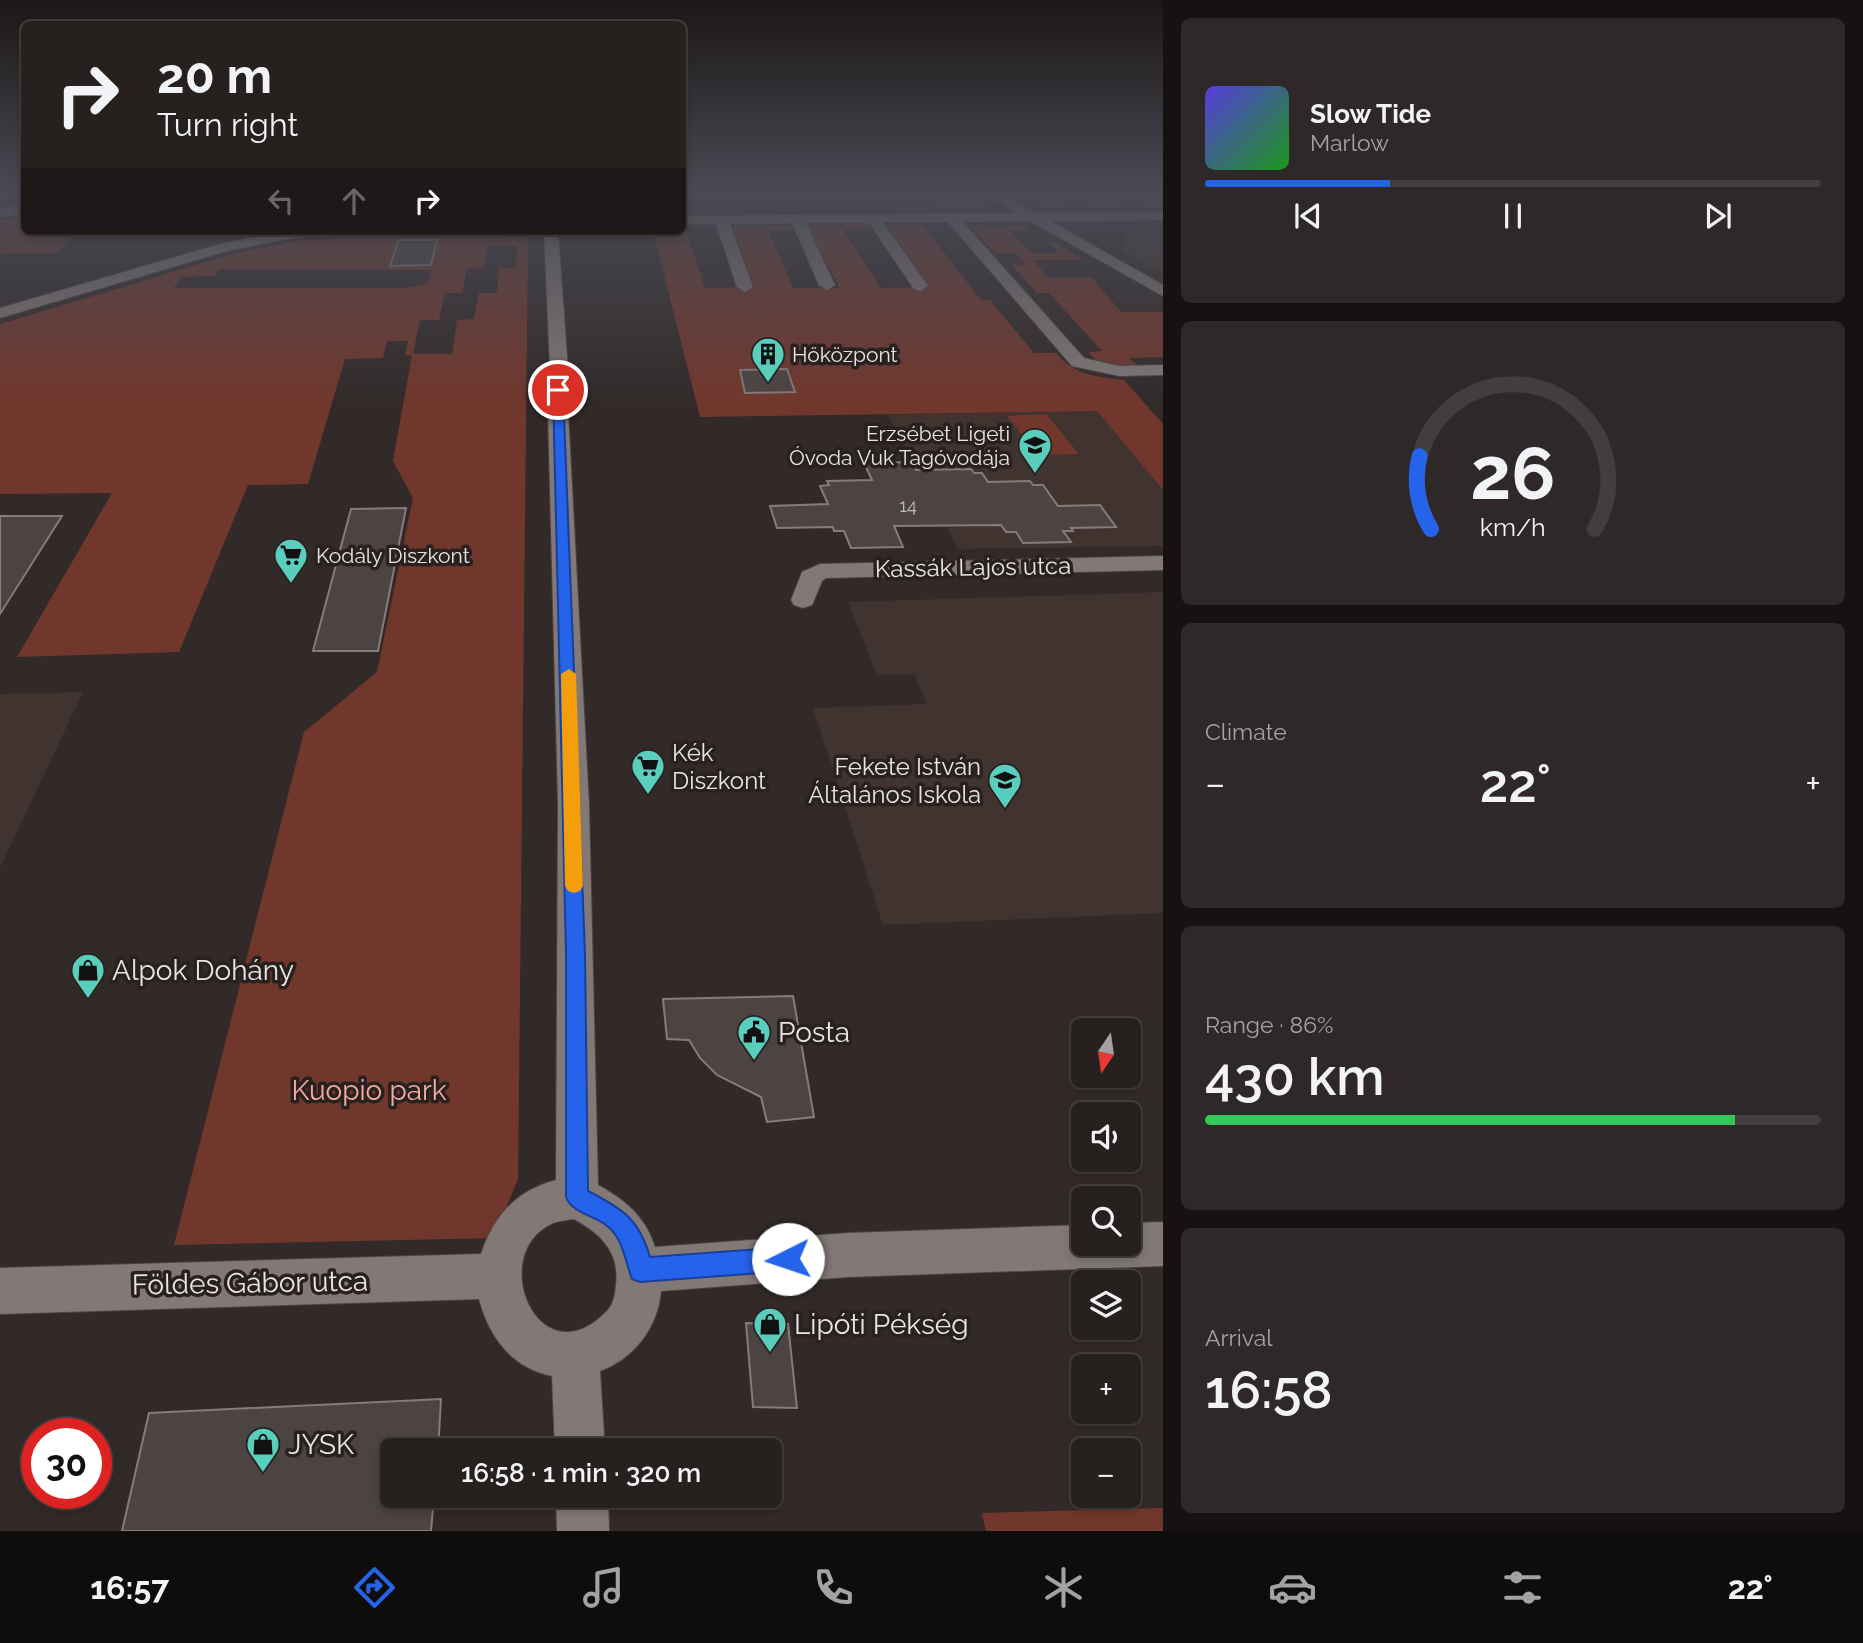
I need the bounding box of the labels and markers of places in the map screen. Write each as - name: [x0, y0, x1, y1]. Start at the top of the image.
- building icon: Hőközpont: [749, 335, 787, 384]
- place label: Hőközpont: [792, 342, 898, 367]
- pin: [528, 360, 588, 420]
- place label: Erzsébet Ligeti Óvoda Vuk Tagóvodája: [789, 421, 1010, 470]
- school or university icon: Erzsébet Ligeti Óvoda Vuk Tagóvodája: [1016, 426, 1054, 475]
- supermarket icon: Kodály Diszkont: [272, 536, 310, 585]
- place label: Kodály Diszkont: [316, 543, 470, 568]
- place label: Kék Diszkont: [672, 738, 766, 795]
- supermarket icon: Kék Diszkont: [629, 747, 667, 796]
- place label: Fekete István Általános Iskola: [808, 752, 981, 809]
- school or university icon: Fekete István Általános Iskola: [986, 761, 1024, 810]
- shop icon: Alpok Dohány: [69, 951, 107, 1000]
- place label: Alpok Dohány: [112, 954, 294, 987]
- public building icon: Posta: [735, 1013, 773, 1062]
- place label: Posta: [778, 1016, 850, 1049]
- shop icon: Lipóti Pékség: [751, 1305, 789, 1354]
- place label: Lipóti Pékség: [794, 1308, 968, 1341]
- shop icon: JYSK: [244, 1425, 282, 1474]
- place label: JYSK: [288, 1428, 354, 1461]

